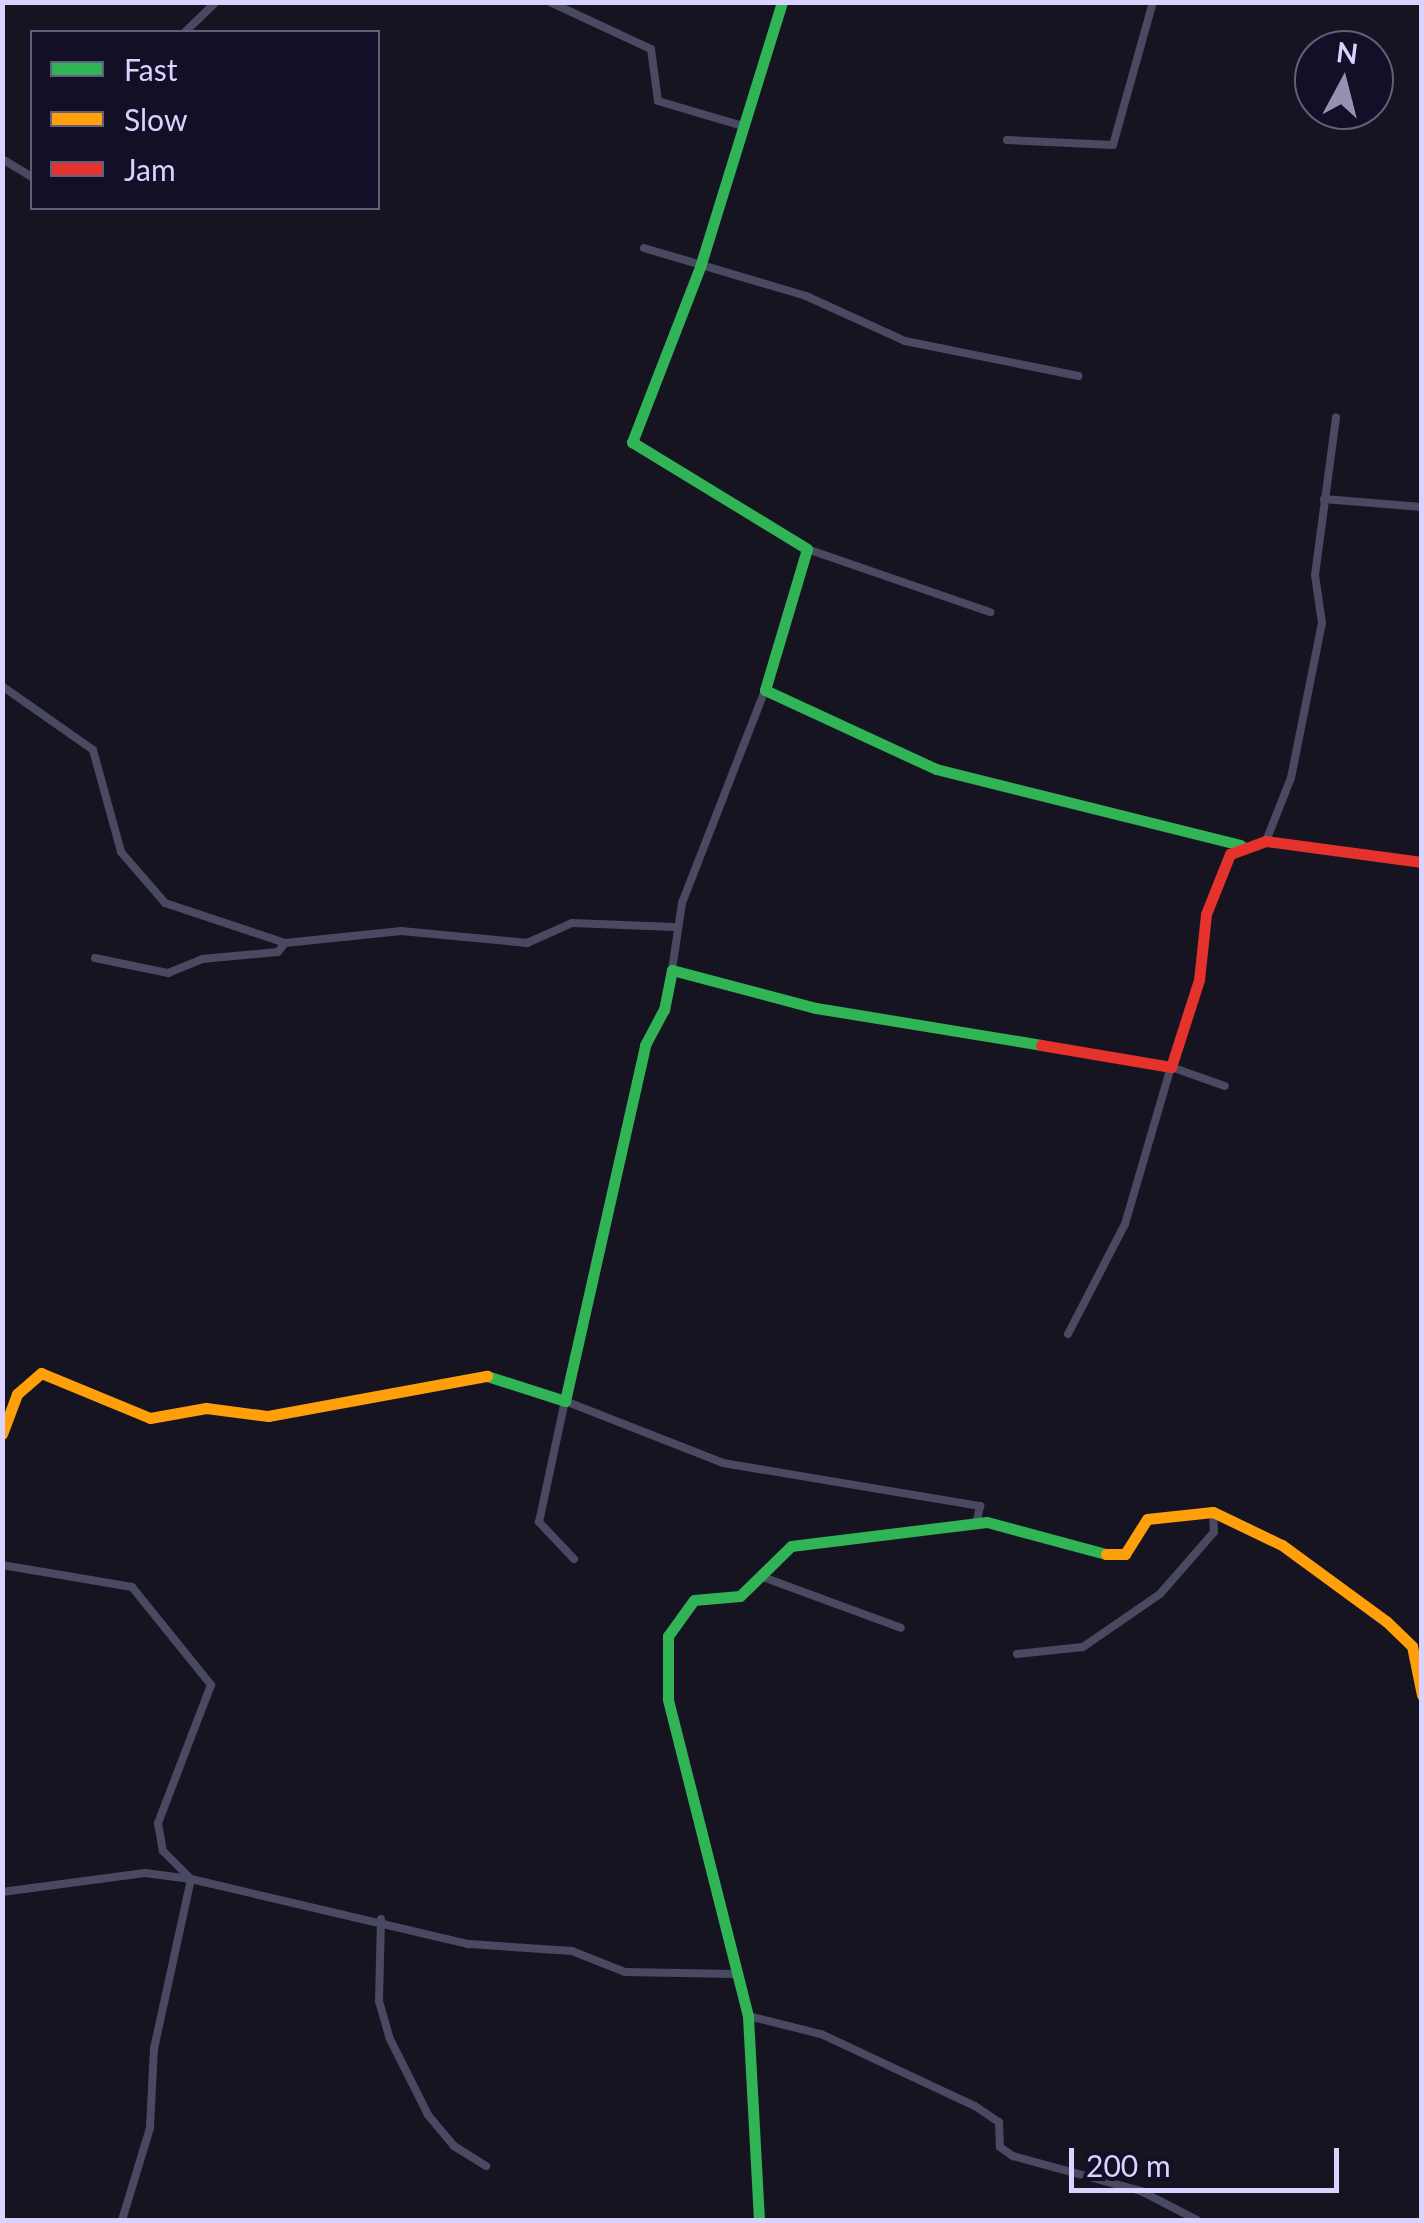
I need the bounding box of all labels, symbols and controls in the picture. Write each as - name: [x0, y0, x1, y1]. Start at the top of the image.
- legend: [30, 30, 380, 210]
- north arrow: [1294, 30, 1394, 130]
- text: N: [1335, 34, 1360, 70]
- text: Fast: [124, 51, 178, 87]
- text: Slow: [124, 101, 187, 137]
- text: Jam: [124, 151, 176, 187]
- scale bar: [1074, 2128, 1344, 2190]
- text: 200 m: [1086, 2147, 1171, 2183]

